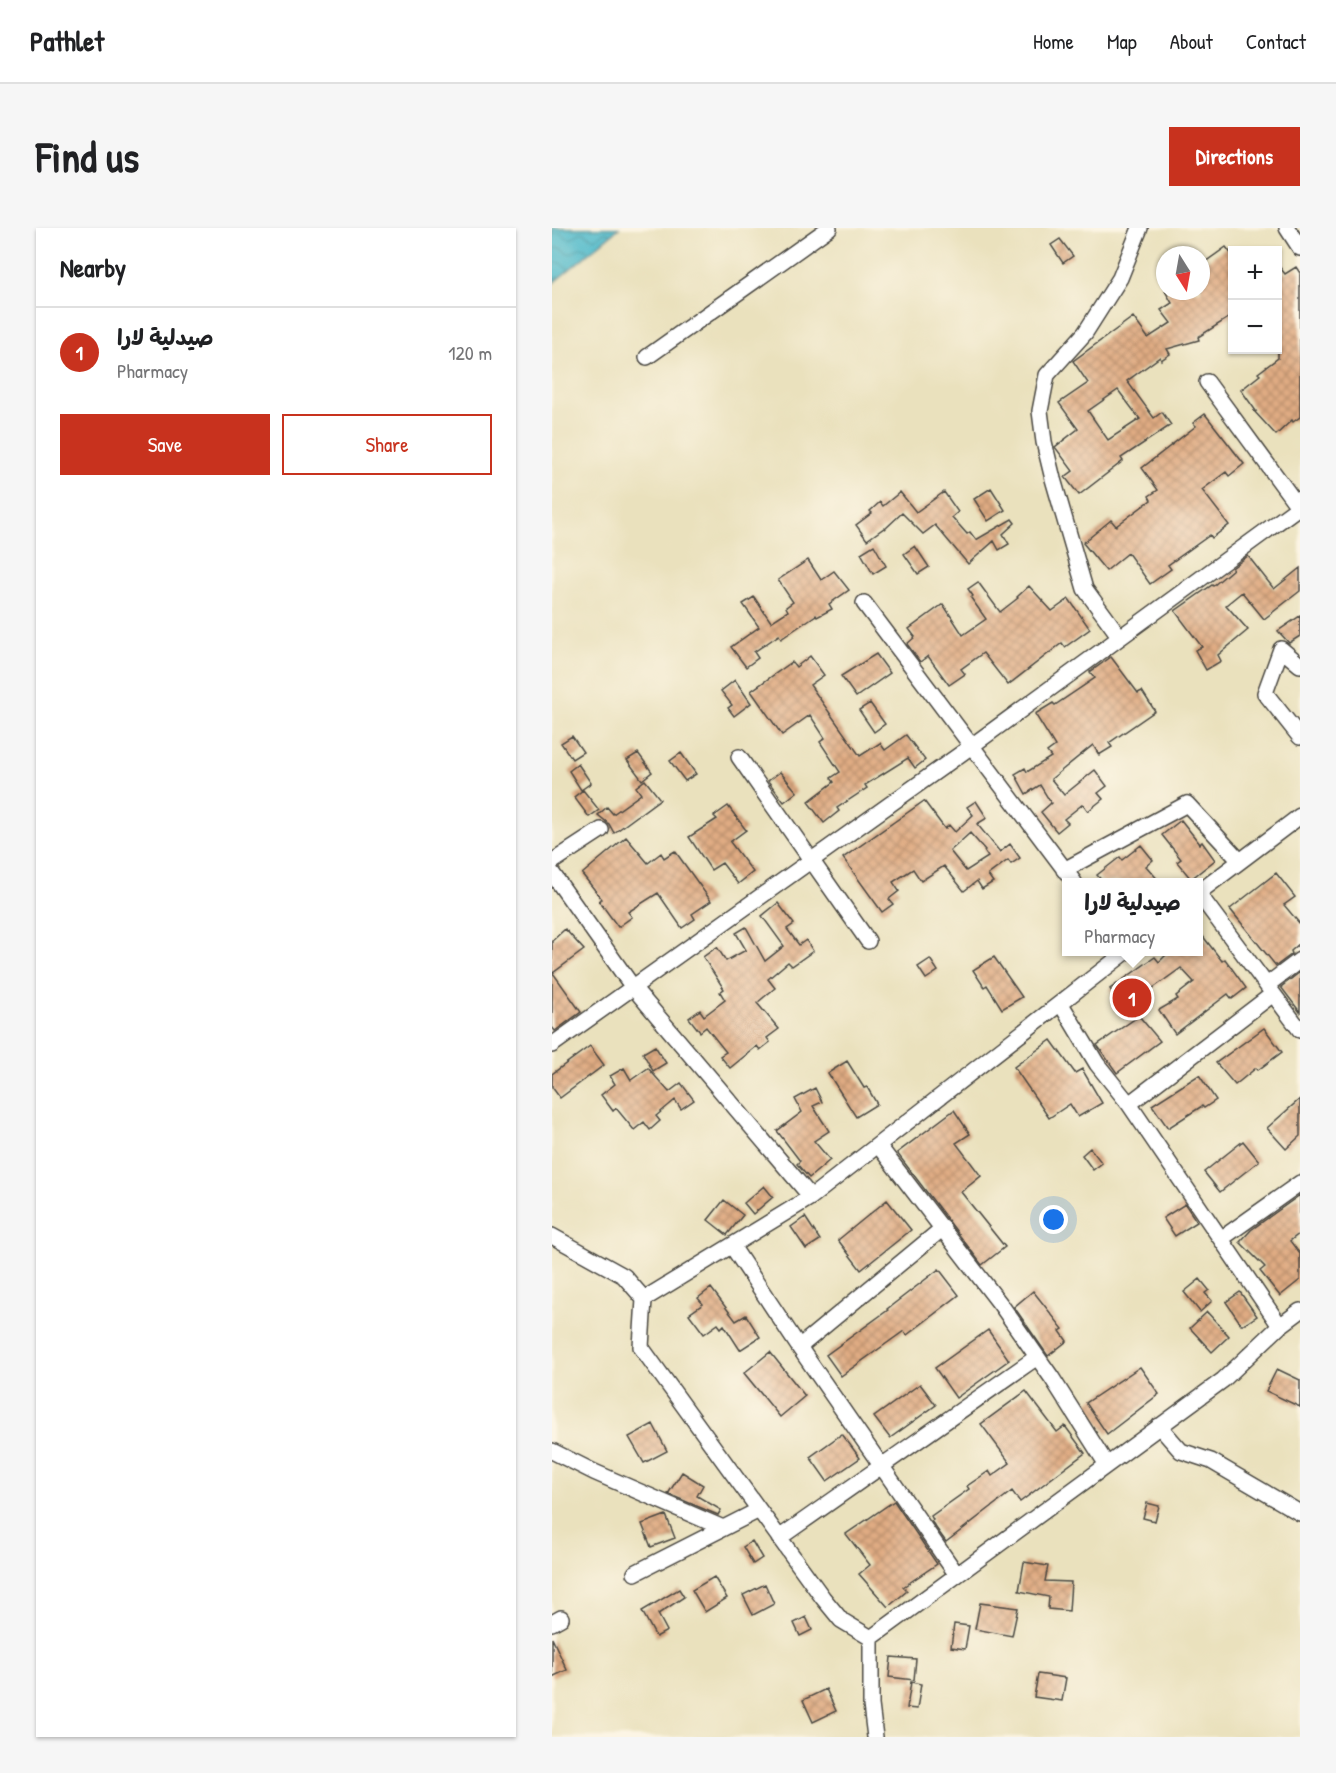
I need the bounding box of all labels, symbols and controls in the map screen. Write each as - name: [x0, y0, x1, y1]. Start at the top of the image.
- text: Pathlet: [30, 22, 104, 60]
- text: Home: [1033, 27, 1074, 56]
- text: Map: [1107, 27, 1137, 56]
- text: About: [1170, 27, 1213, 56]
- text: Contact: [1246, 27, 1306, 56]
- button: Directions: [1169, 127, 1300, 186]
- text: Find us: [36, 128, 139, 185]
- north arrow: [1156, 246, 1210, 300]
- map controls: [1228, 246, 1282, 354]
- button: +: [1228, 246, 1282, 300]
- text: Nearby: [60, 250, 126, 285]
- button: −: [1228, 300, 1282, 354]
- text: صيدلية لارا: [117, 322, 213, 352]
- text: 1: [76, 339, 83, 366]
- text: 120 m: [448, 339, 492, 366]
- text: Pharmacy: [117, 357, 188, 384]
- button: Save: [60, 414, 270, 475]
- button: Share: [282, 414, 492, 475]
- popup: [1062, 878, 1203, 956]
- text: صيدلية لارا: [1084, 887, 1181, 917]
- text: Pharmacy: [1084, 922, 1156, 949]
- pin: 1: [1112, 976, 1152, 1020]
- your location: [1039, 1205, 1068, 1234]

